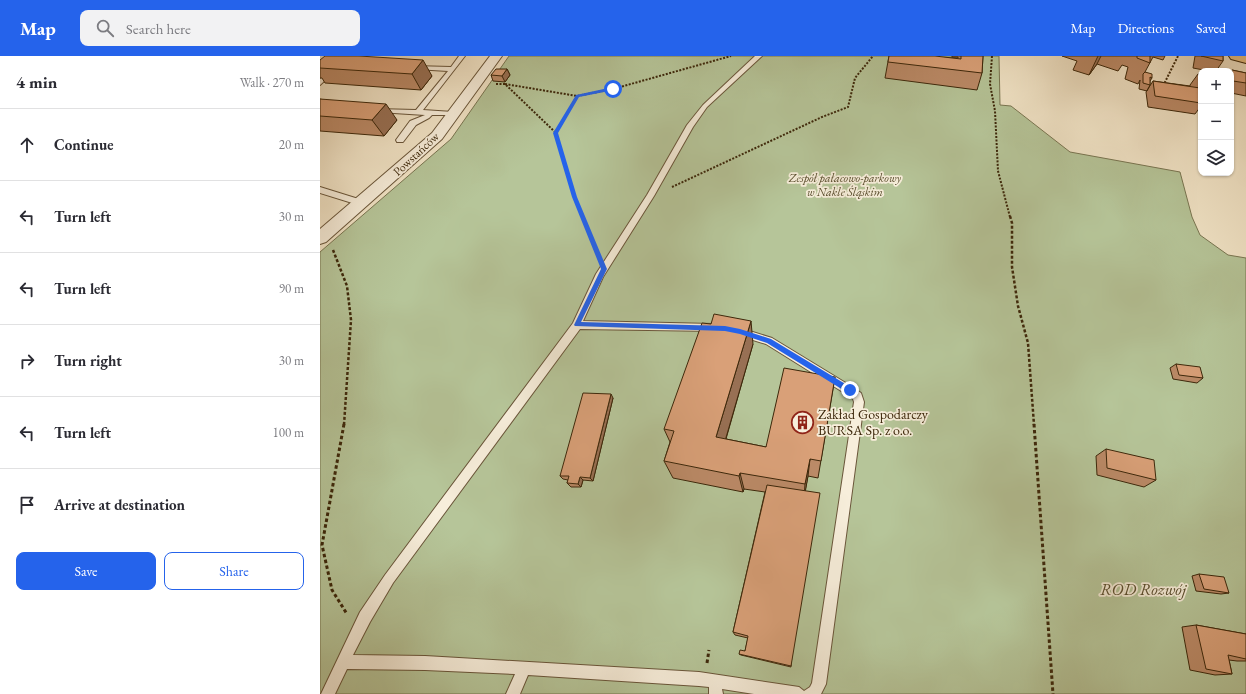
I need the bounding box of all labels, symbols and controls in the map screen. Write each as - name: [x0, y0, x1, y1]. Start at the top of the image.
- search box: [80, 10, 360, 46]
- text: Map: [20, 16, 56, 41]
- icon: search: [94, 17, 116, 39]
- text: Search here: [126, 19, 191, 38]
- text: Map: [1070, 19, 1096, 37]
- text: Directions: [1118, 19, 1174, 37]
- text: Saved: [1196, 19, 1226, 37]
- map controls: [1198, 68, 1234, 176]
- button: +: [1198, 68, 1234, 104]
- text: 4 min: [16, 71, 57, 93]
- text: Walk · 270 m: [240, 74, 304, 91]
- route start: [604, 80, 622, 98]
- button: −: [1198, 104, 1234, 140]
- street label: Powstańców: [390, 128, 443, 179]
- icon: ahead: [16, 134, 38, 156]
- text: Continue: [54, 135, 114, 154]
- text: 20 m: [279, 136, 304, 153]
- button: layers: [1198, 140, 1234, 176]
- park label: Zespół pałacowo-parkowy w Nakle Śląskim: [788, 170, 901, 200]
- icon: left: [16, 206, 38, 228]
- text: Turn left: [54, 207, 111, 226]
- text: 30 m: [279, 208, 304, 225]
- icon: left: [16, 278, 38, 300]
- text: Turn left: [54, 279, 111, 298]
- text: 90 m: [279, 280, 304, 297]
- icon: right: [16, 350, 38, 372]
- text: Turn right: [54, 351, 122, 370]
- text: 30 m: [279, 352, 304, 369]
- route end: [841, 381, 859, 399]
- place label: Zakład Gospodarczy BURSA Sp. z o.o.: [818, 405, 929, 439]
- building icon: Zakład Gospodarczy BURSA Sp. z o.o.: [789, 409, 815, 435]
- icon: left: [16, 422, 38, 444]
- text: Turn left: [54, 423, 111, 442]
- text: 100 m: [273, 424, 304, 441]
- icon: arrive: [16, 494, 38, 516]
- text: Arrive at destination: [54, 495, 185, 514]
- button: Save: [16, 552, 156, 590]
- button: Share: [164, 552, 304, 590]
- park label: ROD Rozwój: [1100, 578, 1188, 600]

